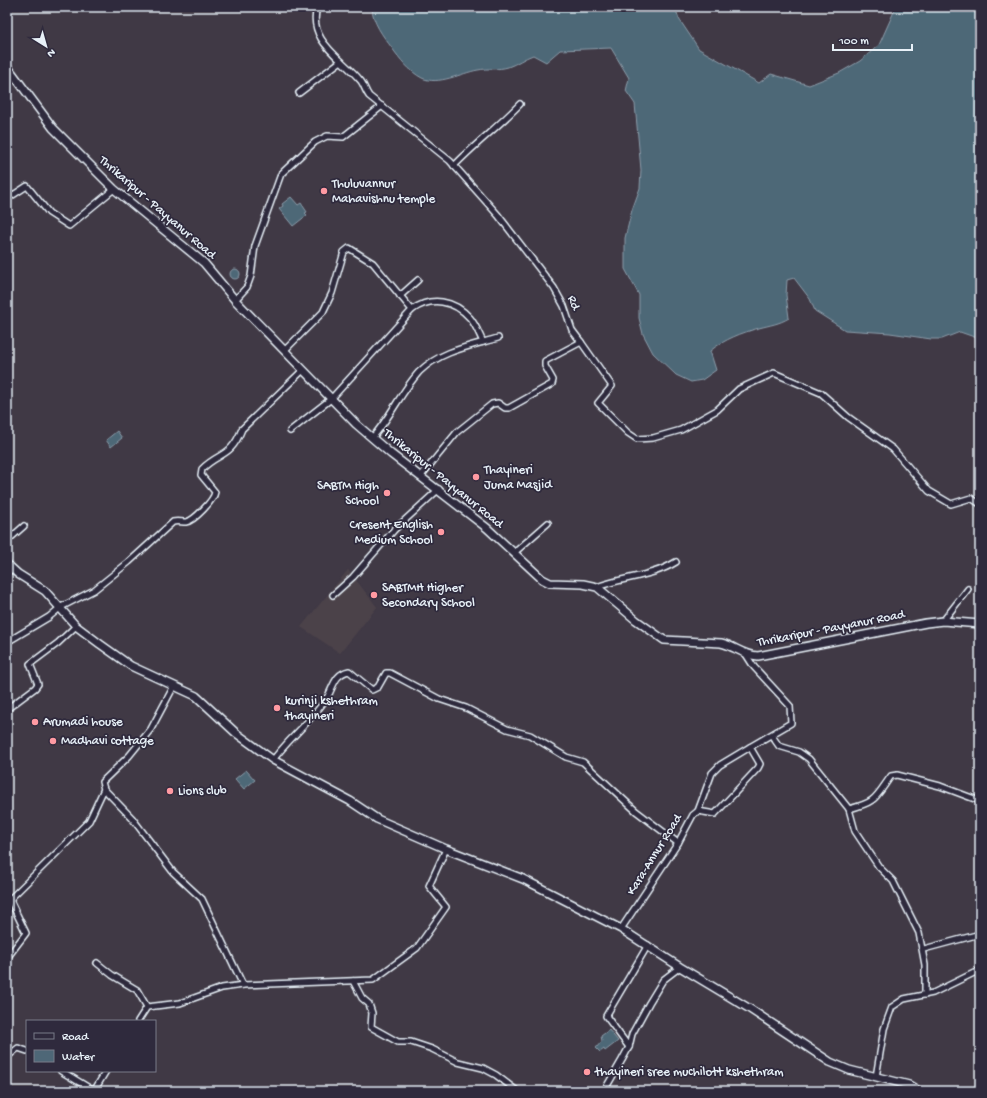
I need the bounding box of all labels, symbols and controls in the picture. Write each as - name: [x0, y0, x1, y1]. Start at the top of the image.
- north arrow: [26, 26, 66, 66]
- scale bar: [833, 26, 912, 52]
- text: 100 m: [838, 35, 869, 49]
- text: N: [44, 45, 57, 59]
- street label: Thrikaripur - Payyanur Road: [95, 152, 220, 264]
- place label: Thuluvannur Mahavishnu temple: [331, 177, 436, 207]
- marker: Thuluvannur Mahavishnu temple: [319, 186, 329, 196]
- street label: Rd: [563, 293, 583, 314]
- street label: Thrikaripur - Payyanur Road: [379, 425, 507, 533]
- place label: Thayineri Juma Masjid: [483, 463, 553, 493]
- marker: Thayineri Juma Masjid: [471, 472, 481, 482]
- place label: SABTM High School: [317, 479, 379, 509]
- marker: SABTM High School: [382, 488, 392, 498]
- place label: Cresent English Medium School: [349, 518, 433, 548]
- marker: Cresent English Medium School: [436, 527, 446, 537]
- place label: SABTMH Higher Secondary School: [382, 581, 475, 611]
- marker: SABTMH Higher Secondary School: [369, 590, 379, 600]
- street label: Thrikaripur - Payyanur Road: [755, 607, 907, 651]
- place label: kurinji kshethram thayineri: [284, 694, 378, 724]
- marker: kurinji kshethram thayineri: [272, 703, 282, 713]
- place label: Arumadi house: [43, 715, 123, 730]
- marker: Arumadi house: [30, 717, 40, 727]
- place label: Madhavi cottage: [61, 734, 154, 749]
- marker: Madhavi cottage: [48, 736, 58, 746]
- place label: Lions club: [178, 784, 227, 799]
- marker: Lions club: [165, 786, 175, 796]
- street label: Kara-Annur Road: [624, 811, 687, 898]
- legend: [26, 1020, 156, 1072]
- text: Road: [62, 1031, 89, 1045]
- text: Water: [62, 1051, 96, 1065]
- place label: thayineri sree muchilott kshethram: [594, 1065, 783, 1080]
- marker: thayineri sree muchilott kshethram: [582, 1067, 592, 1077]

